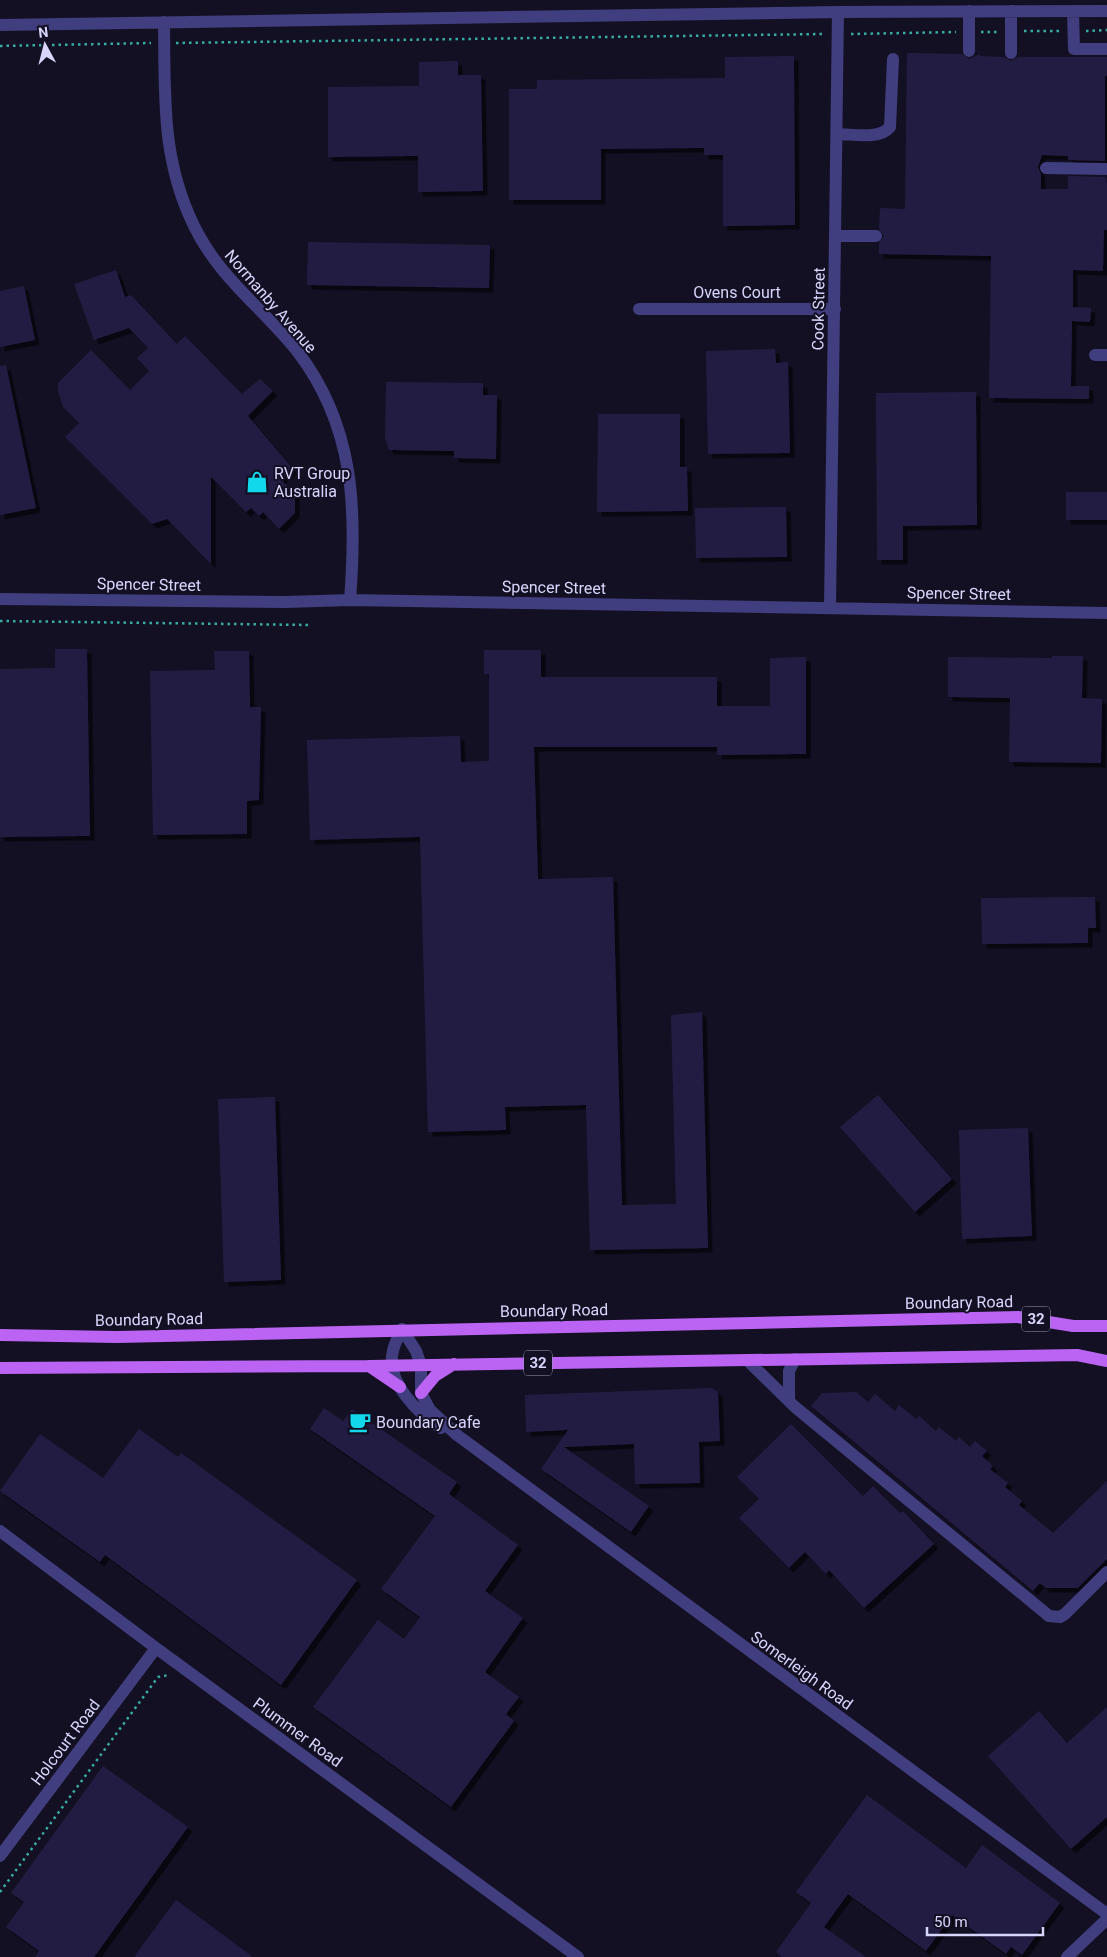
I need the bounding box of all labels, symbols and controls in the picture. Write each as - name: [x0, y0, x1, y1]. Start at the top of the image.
- north arrow: [20, 20, 70, 70]
- text: N: [38, 24, 49, 41]
- street label: Normanby Avenue: [221, 246, 321, 357]
- street label: Cook Street: [808, 267, 829, 351]
- street label: Ovens Court: [693, 283, 781, 302]
- place label: RVT Group Australia: [274, 464, 350, 501]
- shop icon: RVT Group Australia: [244, 469, 270, 495]
- street label: Spencer Street: [97, 574, 201, 595]
- street label: Spencer Street: [502, 577, 606, 598]
- street label: Spencer Street: [907, 583, 1011, 604]
- street label: Boundary Road: [905, 1292, 1013, 1313]
- street label: Boundary Road: [500, 1300, 608, 1321]
- road number: 32: [1022, 1306, 1050, 1332]
- street label: Boundary Road: [95, 1309, 203, 1330]
- road number: 32: [524, 1350, 552, 1376]
- cafe icon: Boundary Cafe: [347, 1409, 373, 1435]
- place label: Boundary Cafe: [376, 1413, 481, 1432]
- street label: Somerleigh Road: [747, 1627, 856, 1714]
- street label: Plummer Road: [249, 1694, 346, 1771]
- street label: Holcourt Road: [27, 1696, 104, 1789]
- scale bar: [927, 1904, 1043, 1936]
- text: 50 m: [934, 1913, 968, 1931]

